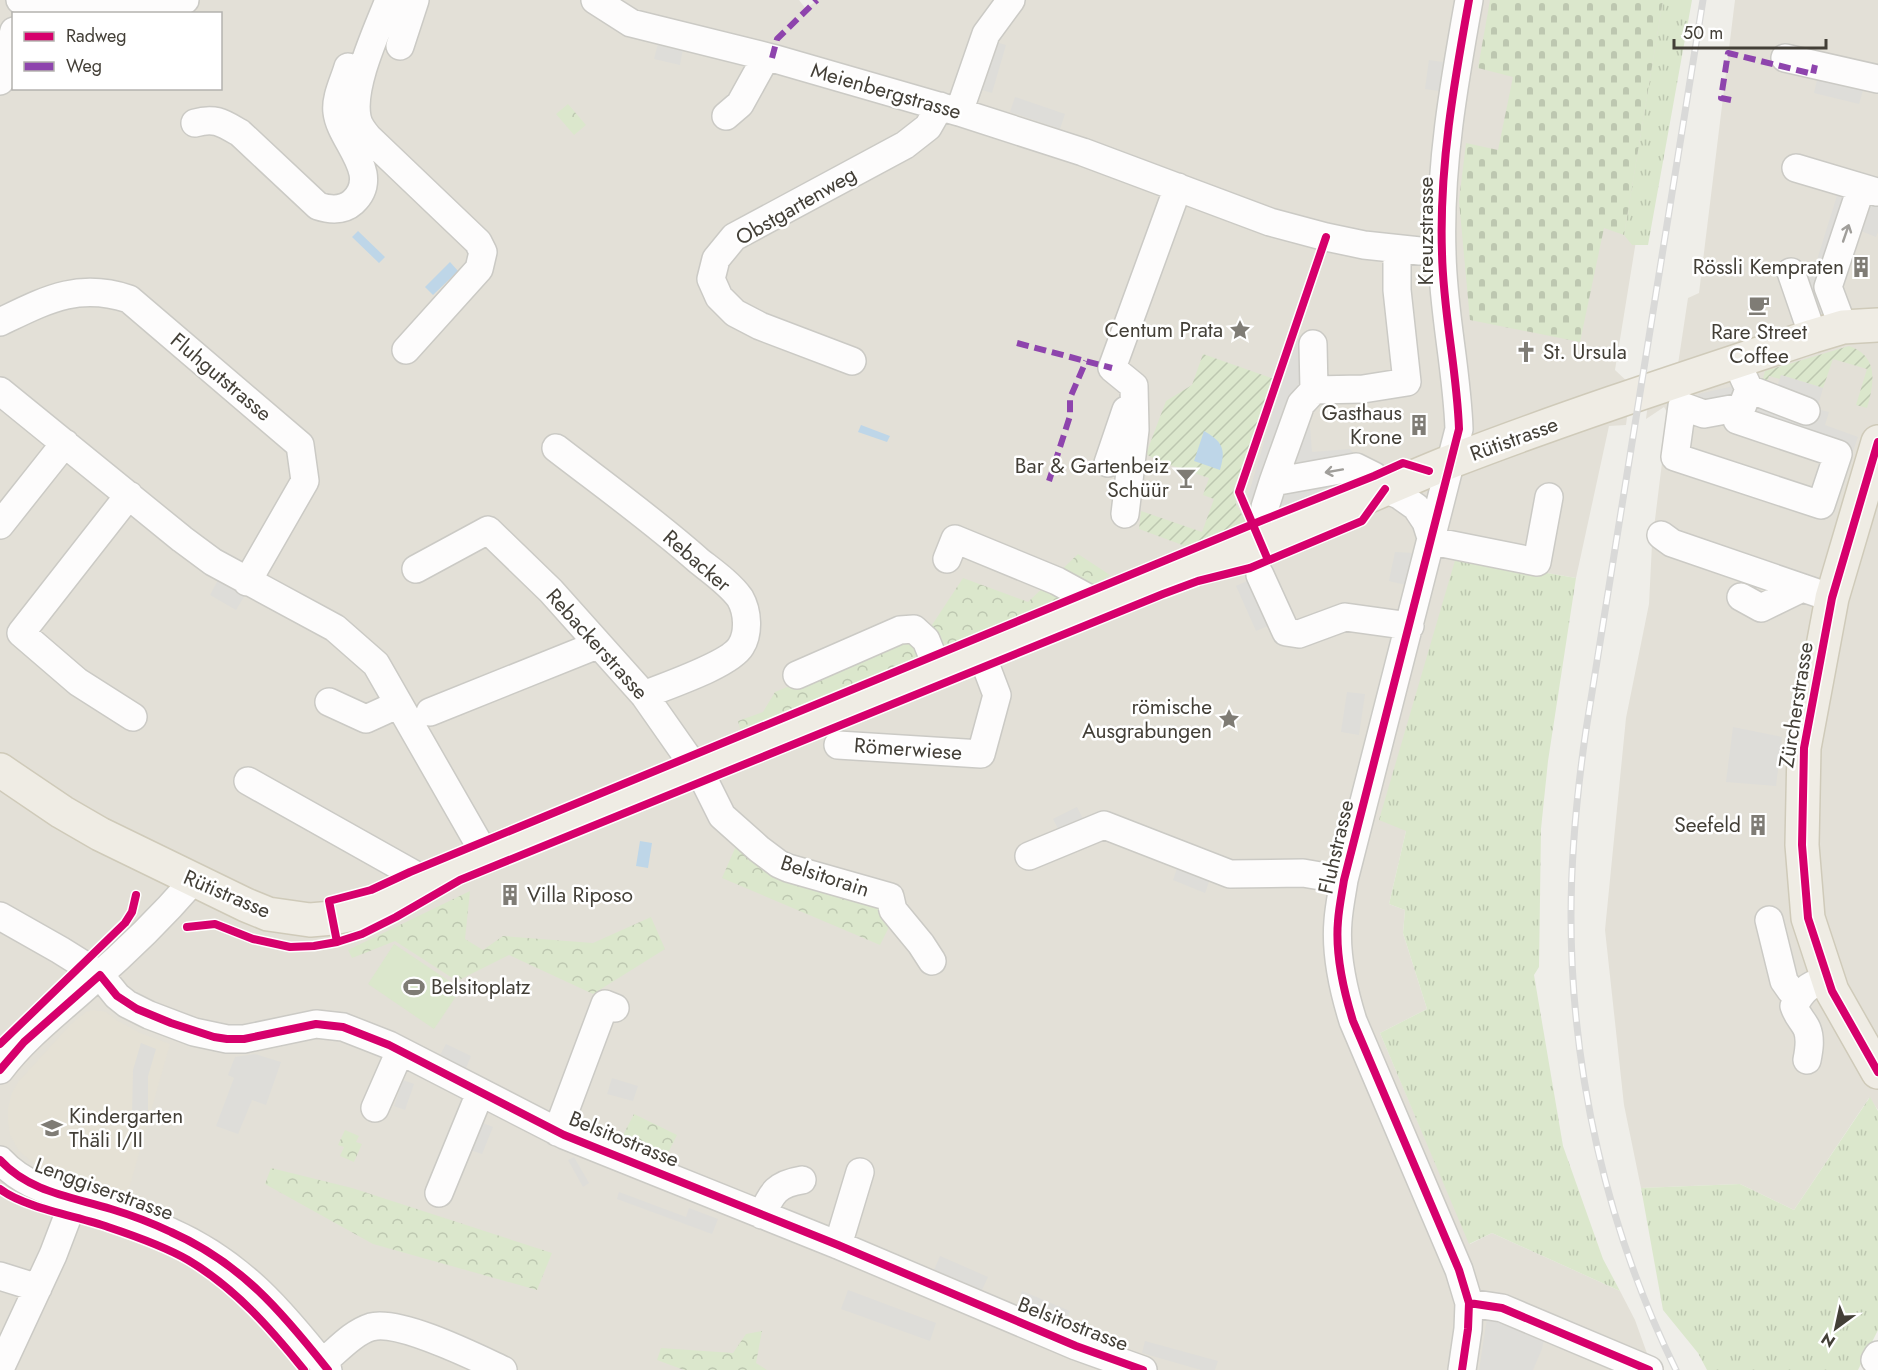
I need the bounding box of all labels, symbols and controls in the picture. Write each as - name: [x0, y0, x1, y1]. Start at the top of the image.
- legend: [12, 12, 222, 90]
- scale bar: [1674, 12, 1826, 50]
- text: 50 m: [1683, 20, 1723, 46]
- text: Radweg: [66, 23, 127, 49]
- text: Weg: [66, 53, 102, 79]
- street label: Meienbergstrasse: [807, 55, 965, 127]
- street label: Obstgartenweg: [730, 159, 862, 253]
- street label: Kreuzstrasse: [1411, 176, 1441, 285]
- one-way arrow: [1842, 224, 1853, 243]
- place label: Rössli Kempraten: [1693, 252, 1844, 282]
- building icon: Rössli Kempraten: [1849, 255, 1873, 279]
- cafe icon: Rare Street Coffee: [1747, 293, 1771, 317]
- place label: Centum Prata: [1104, 315, 1223, 345]
- place label: Rare Street Coffee: [1711, 317, 1807, 371]
- place icon: Centum Prata: [1228, 318, 1252, 342]
- street label: Fluhgutstrasse: [164, 326, 278, 428]
- place label: St. Ursula: [1543, 337, 1627, 367]
- church icon: St. Ursula: [1514, 340, 1538, 364]
- place label: Gasthaus Krone: [1322, 398, 1402, 452]
- street label: Rütistrasse: [1466, 409, 1562, 469]
- building icon: Gasthaus Krone: [1407, 413, 1431, 437]
- place label: Bar & Gartenbeiz Schüür: [1015, 451, 1170, 505]
- bar icon: Bar & Gartenbeiz Schüür: [1174, 466, 1198, 490]
- one-way arrow: [1325, 466, 1345, 477]
- street label: Rebacker: [656, 523, 738, 600]
- street label: Rebackerstrasse: [539, 582, 655, 706]
- street label: Zürcherstrasse: [1771, 640, 1821, 770]
- place label: römische Ausgrabungen: [1082, 692, 1212, 746]
- place icon: römische Ausgrabungen: [1217, 707, 1241, 731]
- street label: Römerwiese: [853, 730, 963, 768]
- street label: Fluhstrasse: [1311, 797, 1361, 897]
- place label: Seefeld: [1674, 810, 1741, 840]
- building icon: Seefeld: [1746, 813, 1770, 837]
- street label: Belsitorain: [777, 848, 873, 904]
- street label: Rütistrasse: [179, 862, 275, 926]
- place label: Villa Riposo: [527, 880, 633, 910]
- building icon: Villa Riposo: [498, 883, 522, 907]
- place label: Belsitoplatz: [431, 972, 531, 1002]
- sports icon: Belsitoplatz: [402, 975, 426, 999]
- place label: Kindergarten Thäli I/II: [69, 1101, 183, 1155]
- street label: Belsitostrasse: [564, 1103, 684, 1175]
- school or university icon: Kindergarten Thäli I/II: [40, 1116, 64, 1140]
- street label: Lenggiserstrasse: [30, 1150, 178, 1228]
- street label: Belsitostrasse: [1013, 1289, 1133, 1359]
- north arrow: [1806, 1298, 1866, 1358]
- text: N: [1817, 1327, 1840, 1353]

